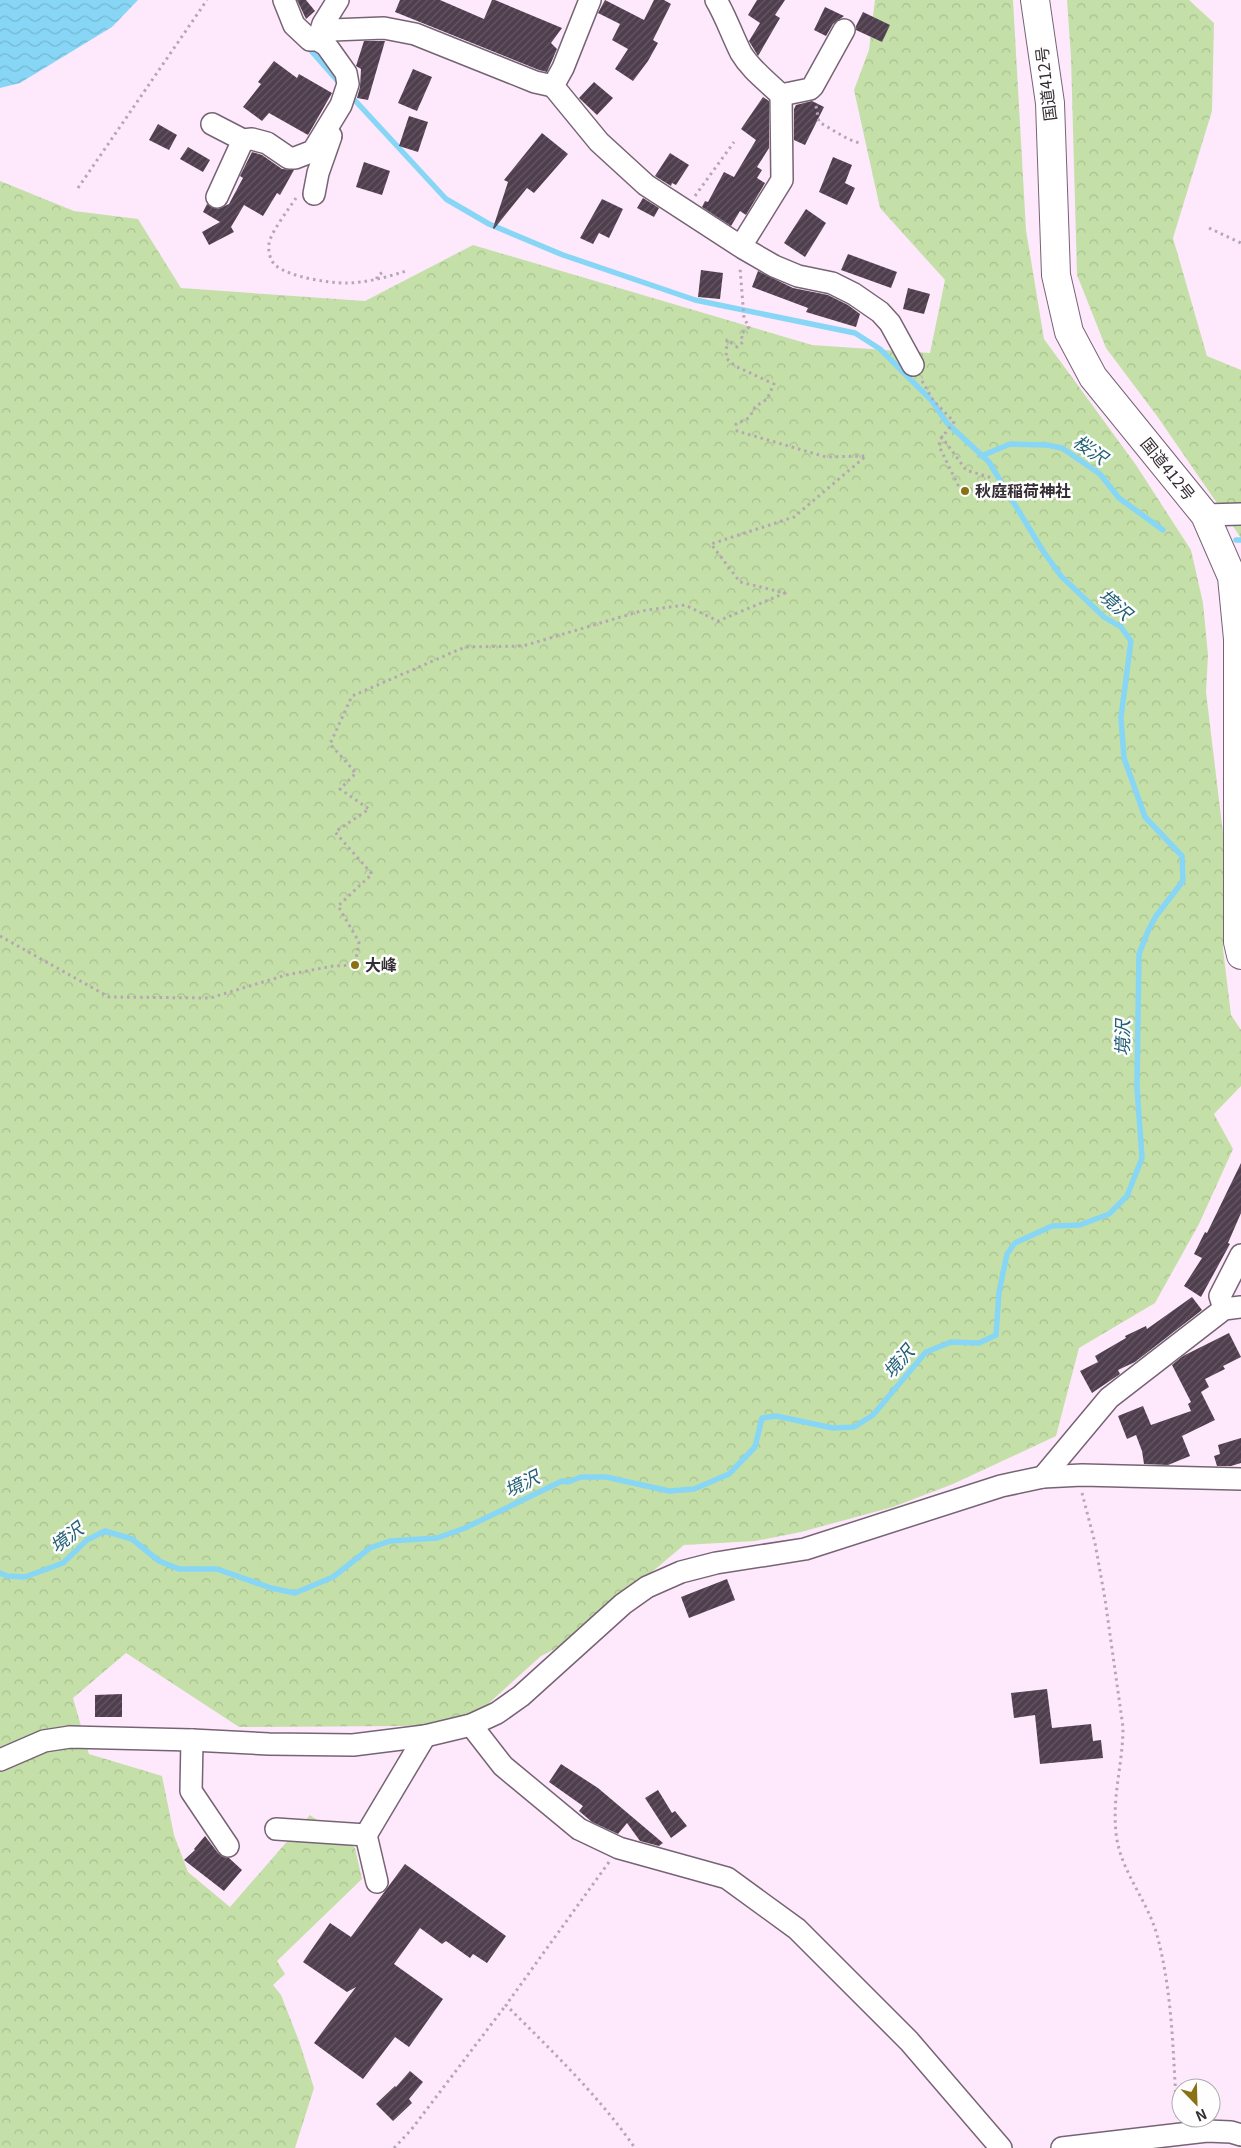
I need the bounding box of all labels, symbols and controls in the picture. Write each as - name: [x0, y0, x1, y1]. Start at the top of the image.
- street label: 国道412号: [1029, 46, 1061, 123]
- water label: 桜沢: [1069, 427, 1115, 470]
- street label: 国道412号: [1136, 432, 1202, 505]
- place label: 秋庭稲荷神社: [975, 478, 1071, 502]
- marker: 秋庭稲荷神社: [959, 485, 971, 497]
- water label: 境沢: [1094, 582, 1140, 626]
- place label: 大峰: [365, 952, 397, 976]
- marker: 大峰: [349, 959, 361, 971]
- water label: 境沢: [1108, 1018, 1134, 1056]
- water label: 境沢: [876, 1337, 920, 1383]
- water label: 境沢: [499, 1462, 545, 1502]
- water label: 境沢: [44, 1514, 90, 1558]
- north arrow: [1171, 2078, 1221, 2128]
- text: N: [1193, 2105, 1210, 2127]

